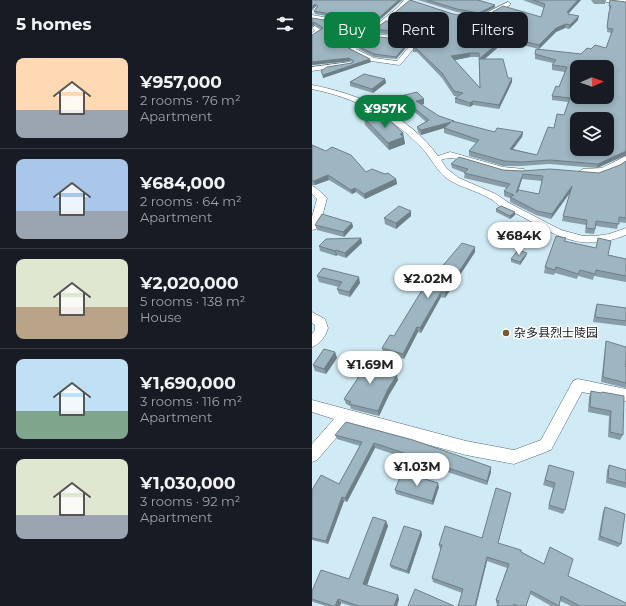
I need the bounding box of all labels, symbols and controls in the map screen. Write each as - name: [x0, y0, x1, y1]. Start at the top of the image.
- chip: Buy: [324, 12, 380, 48]
- chip: Rent: [388, 12, 449, 48]
- chip: Filters: [457, 12, 528, 48]
- icon: filters: [274, 13, 296, 35]
- text: 5 homes: [16, 14, 92, 34]
- north arrow: [570, 60, 614, 104]
- map controls: [570, 60, 614, 156]
- text: ¥957,000: [140, 72, 222, 92]
- icon: home: [48, 74, 96, 122]
- text: 2 rooms · 76 m²: [140, 92, 240, 108]
- pin: ¥957K: [357, 95, 413, 129]
- text: ¥957K: [363, 100, 407, 116]
- text: Apartment: [140, 108, 212, 124]
- button: layers: [570, 112, 614, 156]
- text: ¥684,000: [140, 173, 225, 193]
- icon: home: [48, 175, 96, 223]
- text: 2 rooms · 64 m²: [140, 193, 242, 209]
- text: Apartment: [140, 209, 212, 225]
- pin: ¥684K: [491, 222, 547, 256]
- text: ¥684K: [497, 227, 541, 243]
- pin: ¥2.02M: [395, 265, 461, 299]
- text: ¥2.02M: [403, 270, 453, 286]
- text: ¥2,020,000: [140, 273, 239, 293]
- icon: home: [48, 275, 96, 323]
- text: 5 rooms · 138 m²: [140, 293, 245, 309]
- text: House: [140, 309, 182, 325]
- place label: 杂多县烈士陵园: [514, 325, 598, 340]
- marker: 杂多县烈士陵园: [501, 328, 511, 338]
- pin: ¥1.69M: [337, 351, 403, 385]
- text: ¥1.69M: [346, 356, 394, 372]
- text: ¥1,690,000: [140, 373, 236, 393]
- icon: home: [48, 375, 96, 423]
- text: 3 rooms · 116 m²: [140, 393, 242, 409]
- text: Apartment: [140, 409, 212, 425]
- pin: ¥1.03M: [384, 453, 450, 487]
- text: ¥1.03M: [393, 458, 441, 474]
- text: ¥1,030,000: [140, 473, 236, 493]
- icon: home: [48, 475, 96, 523]
- text: 3 rooms · 92 m²: [140, 493, 240, 509]
- text: Apartment: [140, 509, 212, 525]

